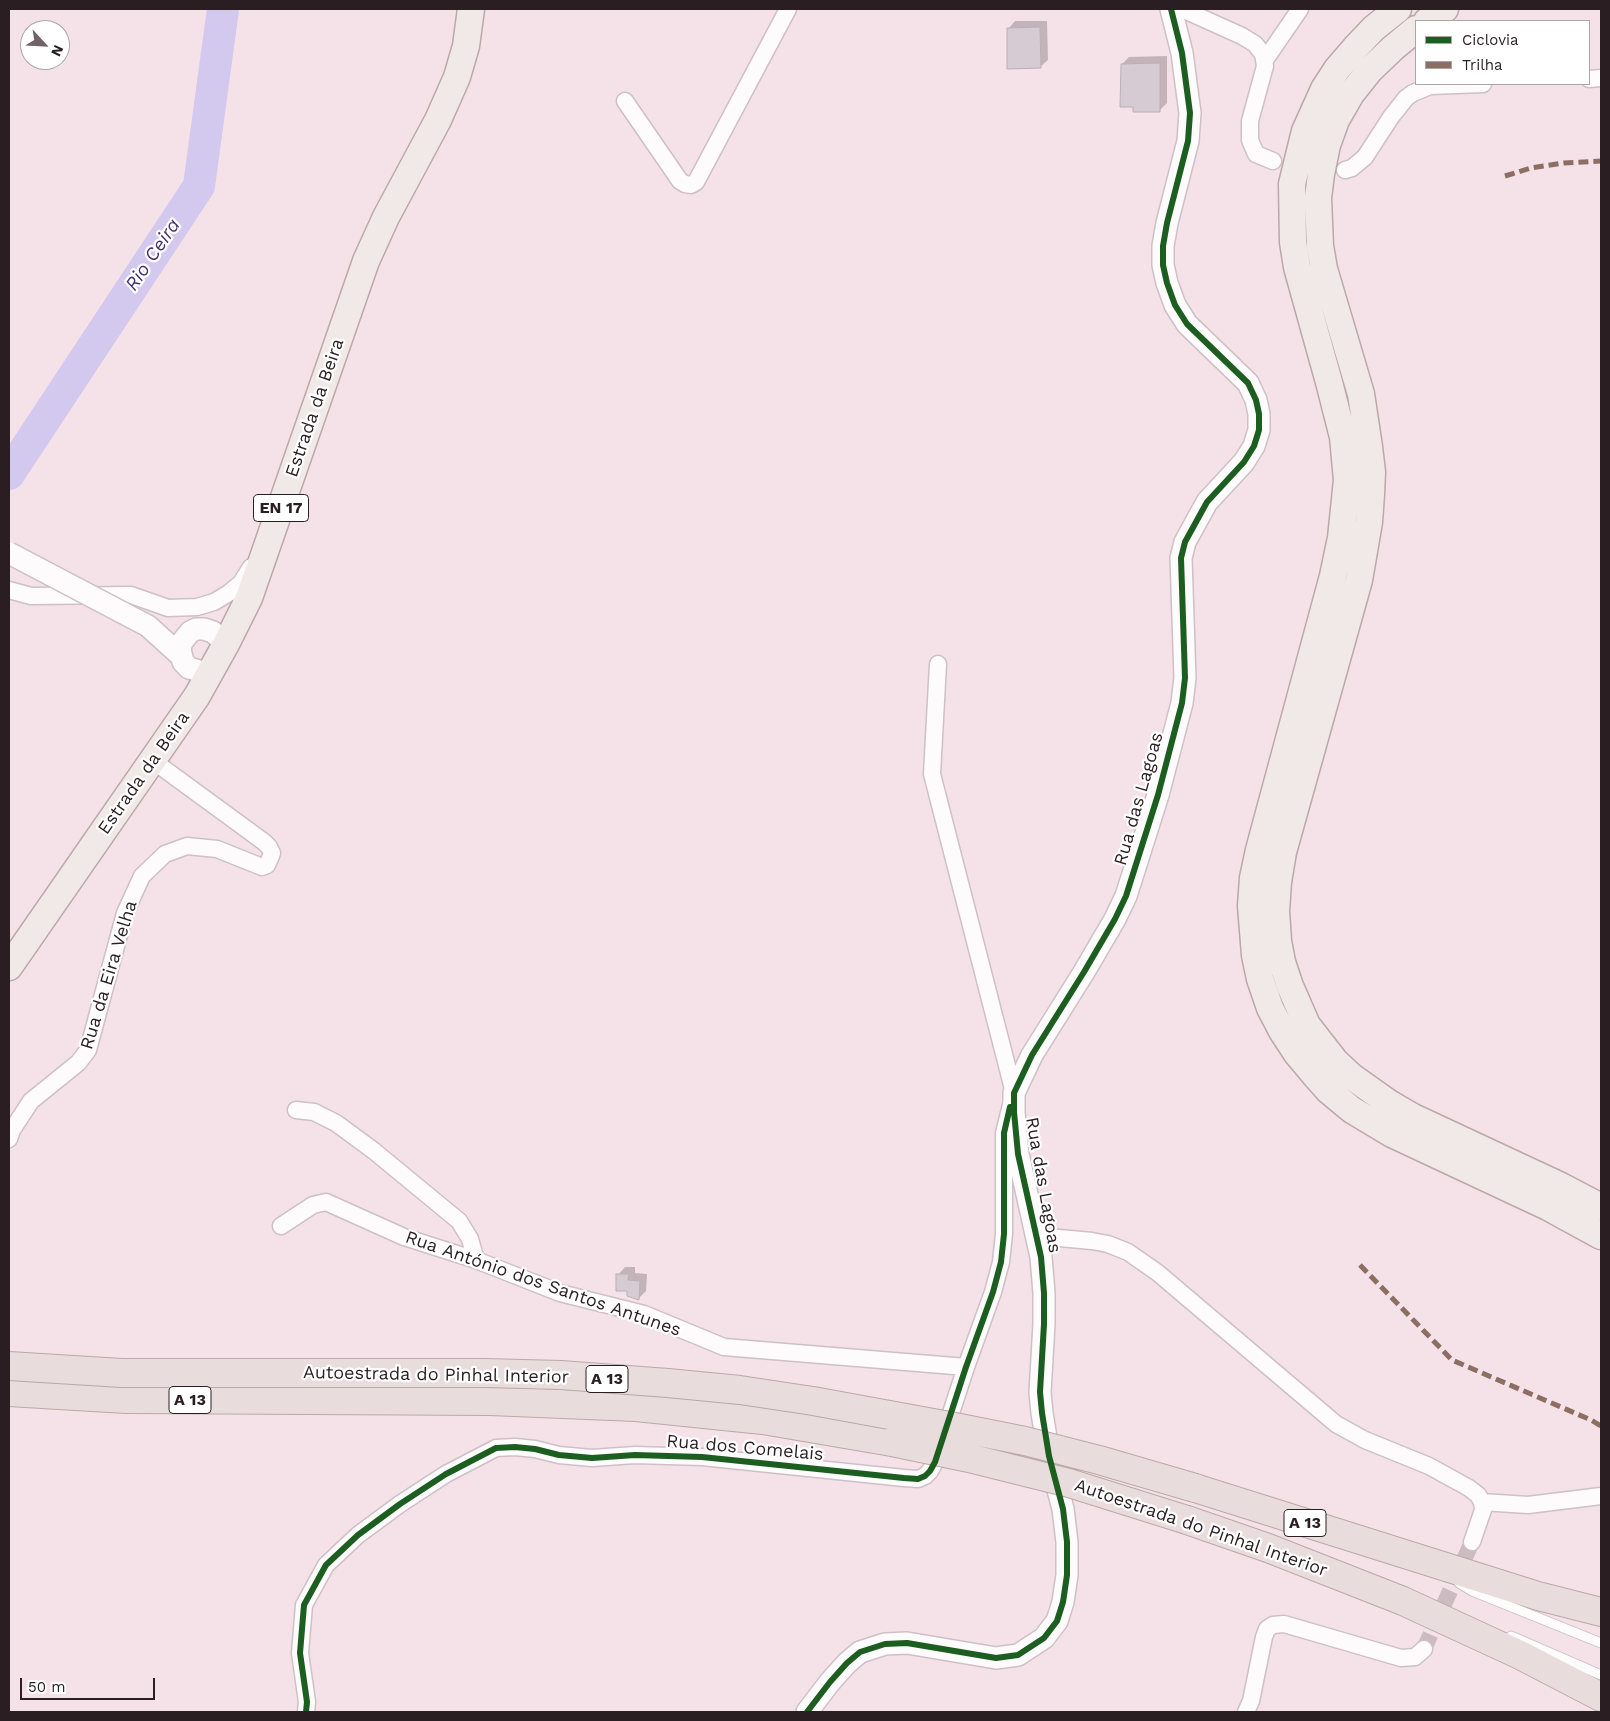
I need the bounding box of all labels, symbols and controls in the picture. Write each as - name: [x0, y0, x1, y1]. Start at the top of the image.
- north arrow: [20, 20, 70, 70]
- legend: [1415, 20, 1590, 85]
- text: Ciclovia: [1462, 31, 1519, 49]
- text: N: [48, 43, 67, 59]
- text: Trilha: [1462, 56, 1503, 74]
- water label: Rio Ceira: [121, 215, 185, 295]
- street label: Estrada da Beira: [281, 336, 349, 480]
- road number: EN 17: [254, 494, 308, 522]
- street label: Estrada da Beira: [94, 707, 194, 839]
- street label: Rua das Lagoas: [1110, 730, 1168, 868]
- street label: Rua da Eira Velha: [76, 898, 142, 1052]
- street label: Rua das Lagoas: [1020, 1116, 1066, 1254]
- street label: Rua António dos Santos Antunes: [402, 1227, 684, 1341]
- street label: Autoestrada do Pinhal Interior: [303, 1362, 569, 1388]
- road number: A 13: [586, 1366, 628, 1392]
- road number: A 13: [169, 1386, 211, 1414]
- street label: Rua dos Comelais: [666, 1430, 824, 1466]
- street label: Autoestrada do Pinhal Interior: [1072, 1474, 1330, 1582]
- road number: A 13: [1284, 1510, 1326, 1536]
- scale bar: [22, 1668, 158, 1700]
- text: 50 m: [28, 1678, 65, 1696]

